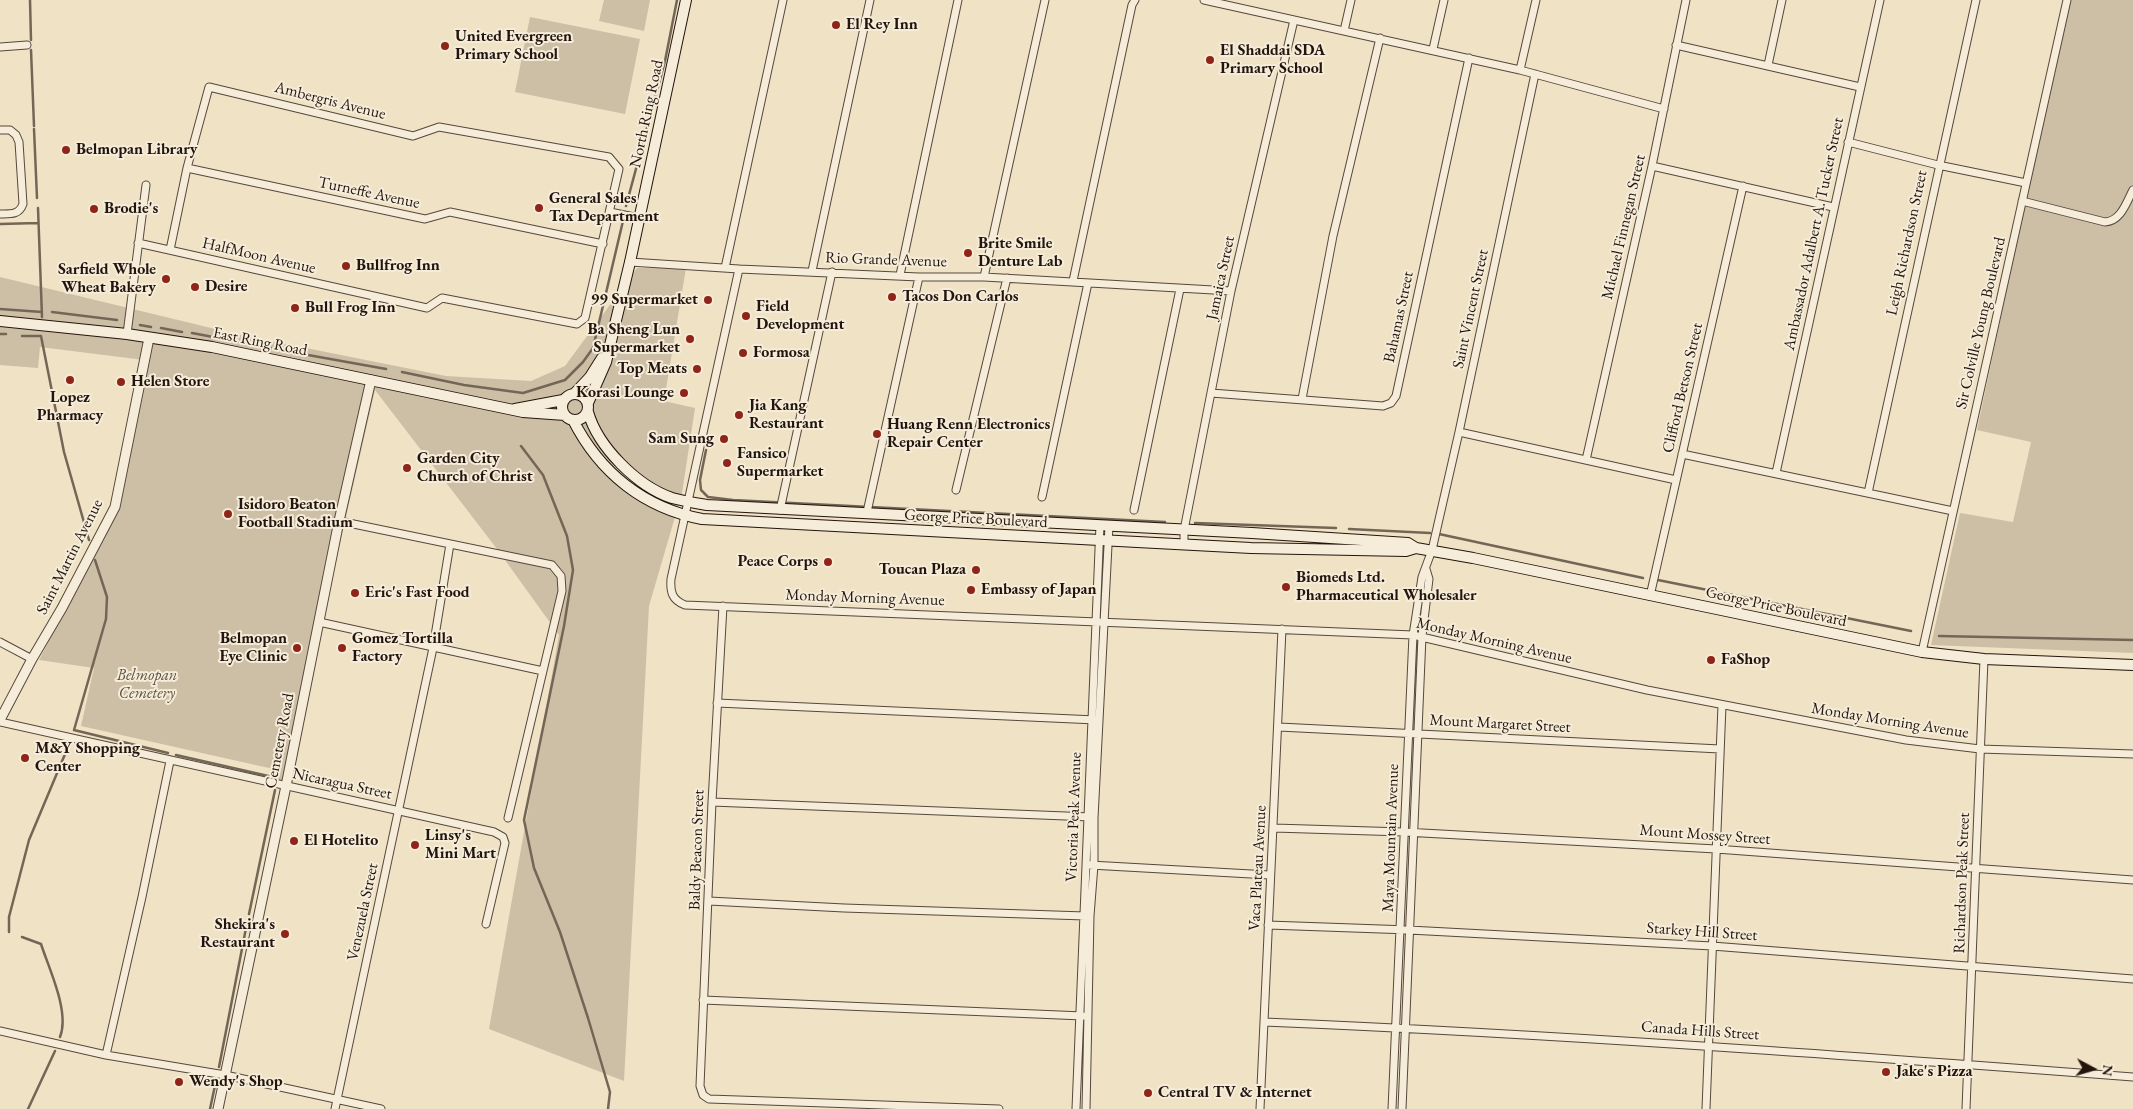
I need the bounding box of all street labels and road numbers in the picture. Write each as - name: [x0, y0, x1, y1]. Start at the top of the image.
- street label: North Ring Road: [626, 58, 668, 170]
- street label: Ambergris Avenue: [272, 78, 388, 124]
- street label: Ambassador Adalbert A. Tucker Street: [1780, 116, 1848, 352]
- street label: Michael Finnegan Street: [1598, 153, 1650, 301]
- street label: Leigh Richardson Street: [1882, 169, 1932, 317]
- street label: Turneffe Avenue: [316, 173, 422, 213]
- street label: HalfMoon Avenue: [200, 234, 318, 278]
- street label: Jamaica Street: [1203, 234, 1239, 322]
- street label: Sir Colville Young Boulevard: [1952, 235, 2010, 411]
- street label: Rio Grande Avenue: [825, 248, 947, 272]
- street label: Saint Vincent Street: [1449, 248, 1493, 370]
- street label: Bahamas Street: [1380, 270, 1418, 364]
- street label: Clifford Betson Street: [1659, 321, 1707, 455]
- street label: East Ring Road: [211, 323, 309, 361]
- street label: Saint Martin Avenue: [33, 496, 107, 618]
- street label: George Price Boulevard: [904, 506, 1048, 532]
- street label: George Price Boulevard: [1704, 583, 1848, 631]
- street label: Monday Morning Avenue: [785, 586, 945, 610]
- street label: Monday Morning Avenue: [1414, 614, 1574, 668]
- street label: Cemetery Road: [261, 692, 299, 790]
- street label: Monday Morning Avenue: [1810, 699, 1970, 743]
- street label: Mount Margaret Street: [1429, 711, 1571, 737]
- street label: Victoria Peak Avenue: [1062, 752, 1086, 882]
- street label: Maya Mountain Avenue: [1379, 763, 1403, 913]
- street label: Nicaragua Street: [291, 764, 393, 804]
- street label: Baldy Beacon Street: [685, 789, 709, 911]
- street label: Vaca Plateau Avenue: [1245, 805, 1271, 931]
- street label: Richardson Peak Street: [1950, 812, 1974, 954]
- street label: Mount Mossey Street: [1639, 821, 1771, 849]
- street label: Venezuela Street: [343, 861, 383, 963]
- street label: Starkey Hill Street: [1646, 919, 1758, 945]
- street label: Canada Hills Street: [1640, 1017, 1760, 1045]

